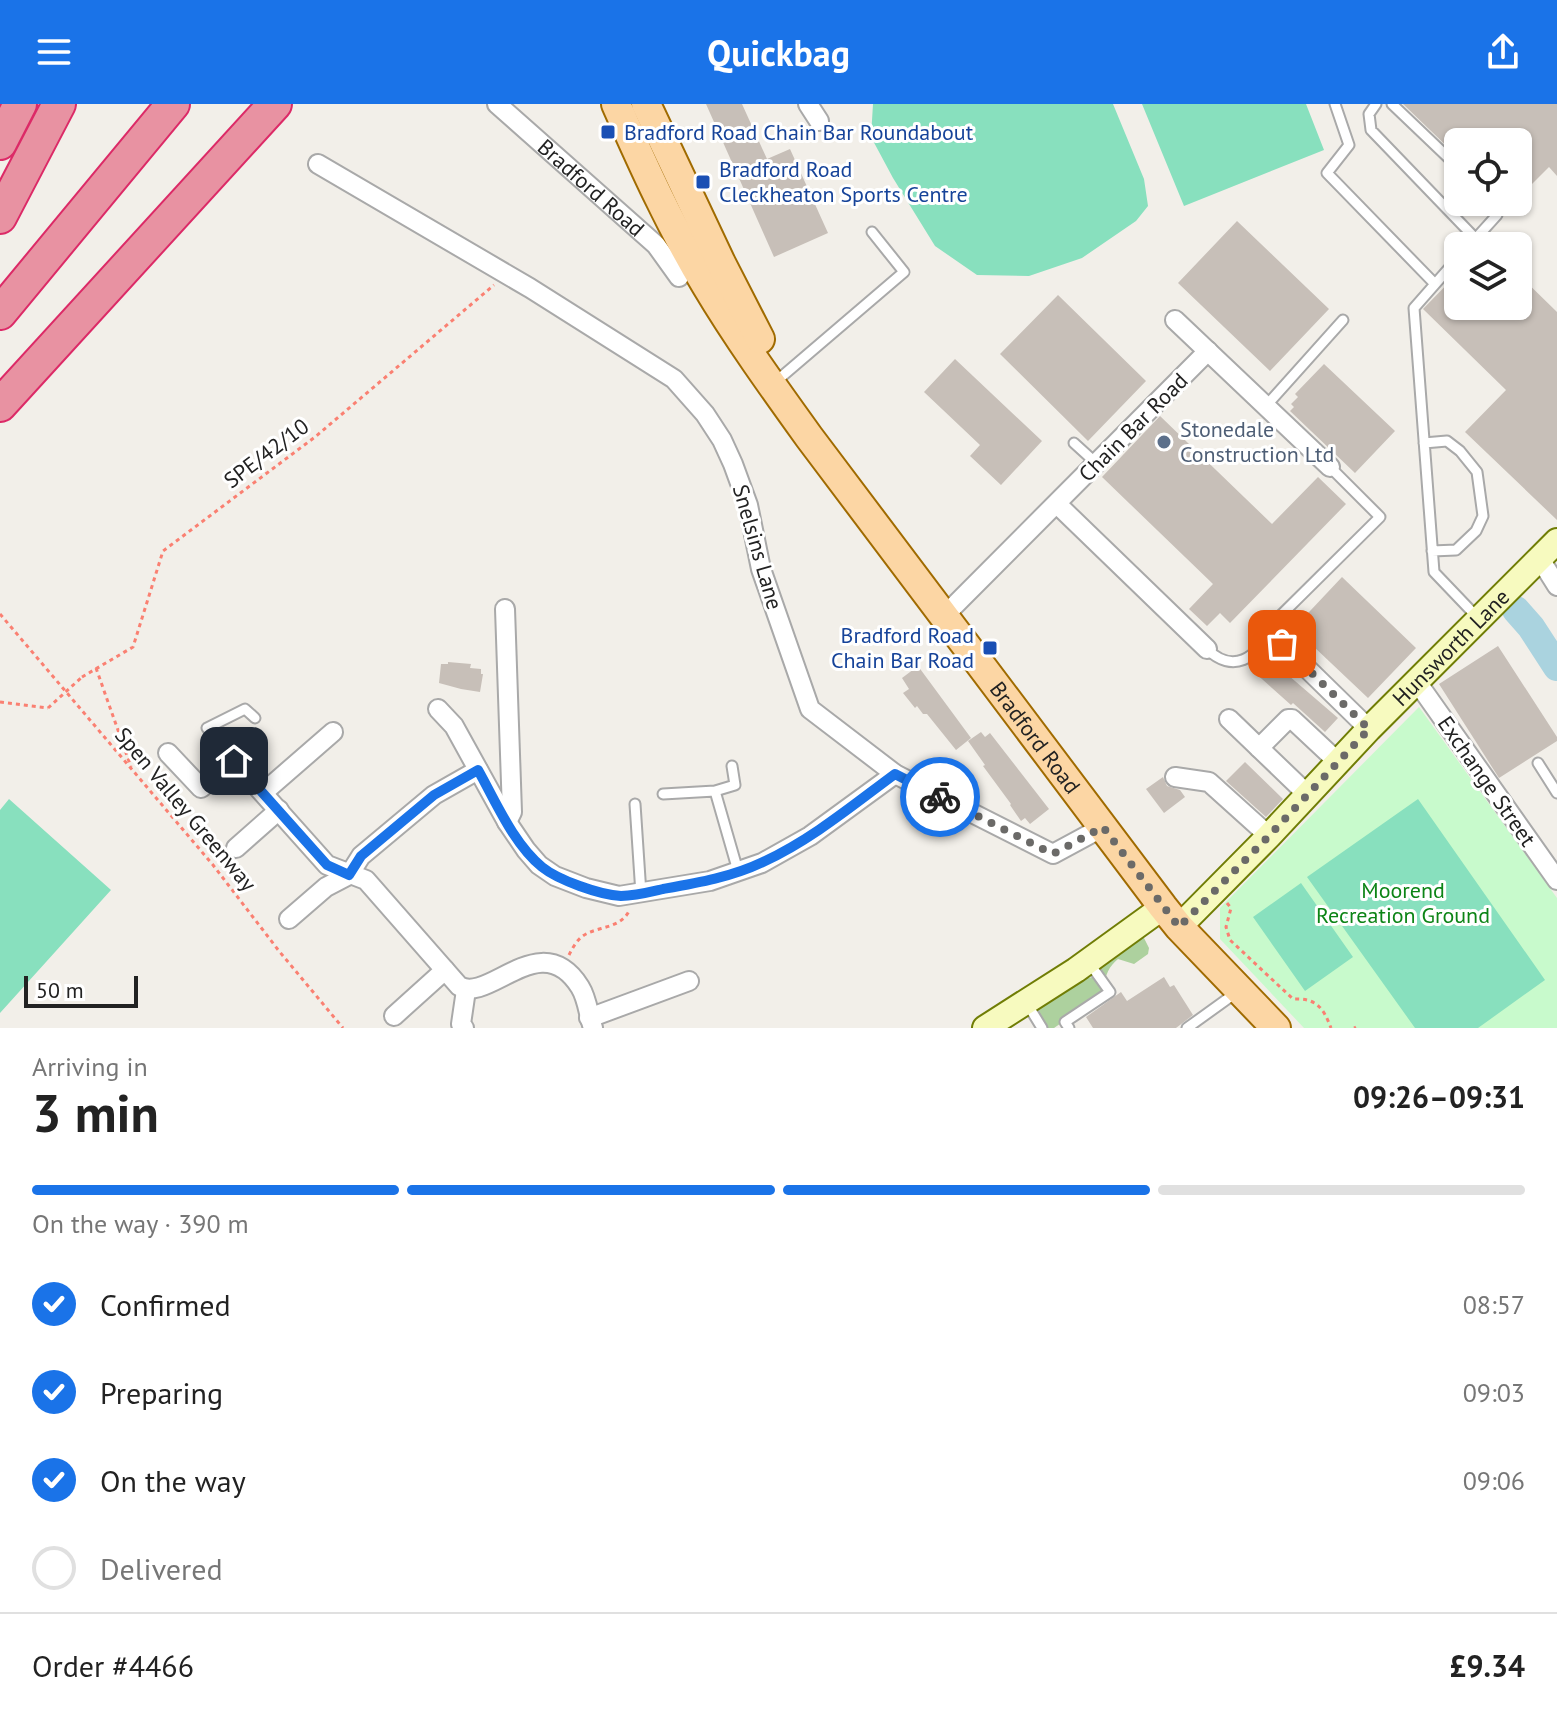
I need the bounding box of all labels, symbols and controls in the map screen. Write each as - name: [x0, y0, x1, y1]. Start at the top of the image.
- text: Quickbag: [707, 29, 850, 76]
- icon: menu: [32, 30, 76, 74]
- icon: share: [1481, 30, 1525, 74]
- place label: Bradford Road Chain Bar Roundabout: [624, 118, 974, 146]
- marker: Bradford Road Chain Bar Roundabout: [599, 123, 617, 141]
- map controls: [1444, 128, 1532, 320]
- button: locate: [1444, 128, 1532, 216]
- street label: Bradford Road: [532, 133, 651, 242]
- place label: Bradford Road Cleckheaton Sports Centre: [719, 155, 968, 208]
- marker: Bradford Road Cleckheaton Sports Centre: [694, 173, 712, 191]
- button: layers: [1444, 232, 1532, 320]
- street label: Chain Bar Road: [1073, 367, 1193, 487]
- street label: SPE/42/10: [218, 412, 314, 494]
- place label: Stonedale Construction Ltd: [1180, 415, 1334, 468]
- marker: Stonedale Construction Ltd: [1155, 433, 1173, 451]
- street label: Snelsins Lane: [727, 481, 789, 613]
- street label: Hunsworth Lane: [1386, 583, 1515, 712]
- pin: [1248, 610, 1316, 678]
- place label: Bradford Road Chain Bar Road: [831, 621, 974, 674]
- icon: bag: [1260, 622, 1304, 666]
- marker: Bradford Road Chain Bar Road: [981, 639, 999, 657]
- street label: Bradford Road: [984, 676, 1087, 799]
- street label: Exchange Street: [1432, 710, 1543, 852]
- street label: Spen Valley Greenway: [109, 721, 263, 897]
- pin: [200, 727, 268, 795]
- icon: home: [212, 739, 256, 783]
- courier: [900, 757, 980, 837]
- icon: bike: [918, 775, 962, 819]
- park label: Moorend Recreation Ground: [1316, 876, 1490, 929]
- scale bar: [24, 972, 138, 1008]
- text: 50 m: [36, 976, 84, 1004]
- text: Arriving in: [32, 1050, 148, 1083]
- text: 09:26–09:31: [1353, 1077, 1525, 1116]
- text: 3 min: [32, 1079, 159, 1146]
- text: On the way · 390 m: [32, 1207, 249, 1240]
- icon: check: [32, 1282, 76, 1326]
- text: Confirmed: [100, 1285, 231, 1324]
- text: 08:57: [1463, 1288, 1525, 1321]
- icon: check: [32, 1370, 76, 1414]
- text: Preparing: [100, 1373, 223, 1412]
- text: 09:03: [1463, 1376, 1525, 1409]
- icon: check: [32, 1458, 76, 1502]
- text: On the way: [100, 1461, 246, 1500]
- text: 09:06: [1463, 1464, 1525, 1497]
- text: Delivered: [100, 1549, 223, 1588]
- text: Order #4466: [32, 1646, 194, 1685]
- text: £9.34: [1450, 1646, 1525, 1685]

